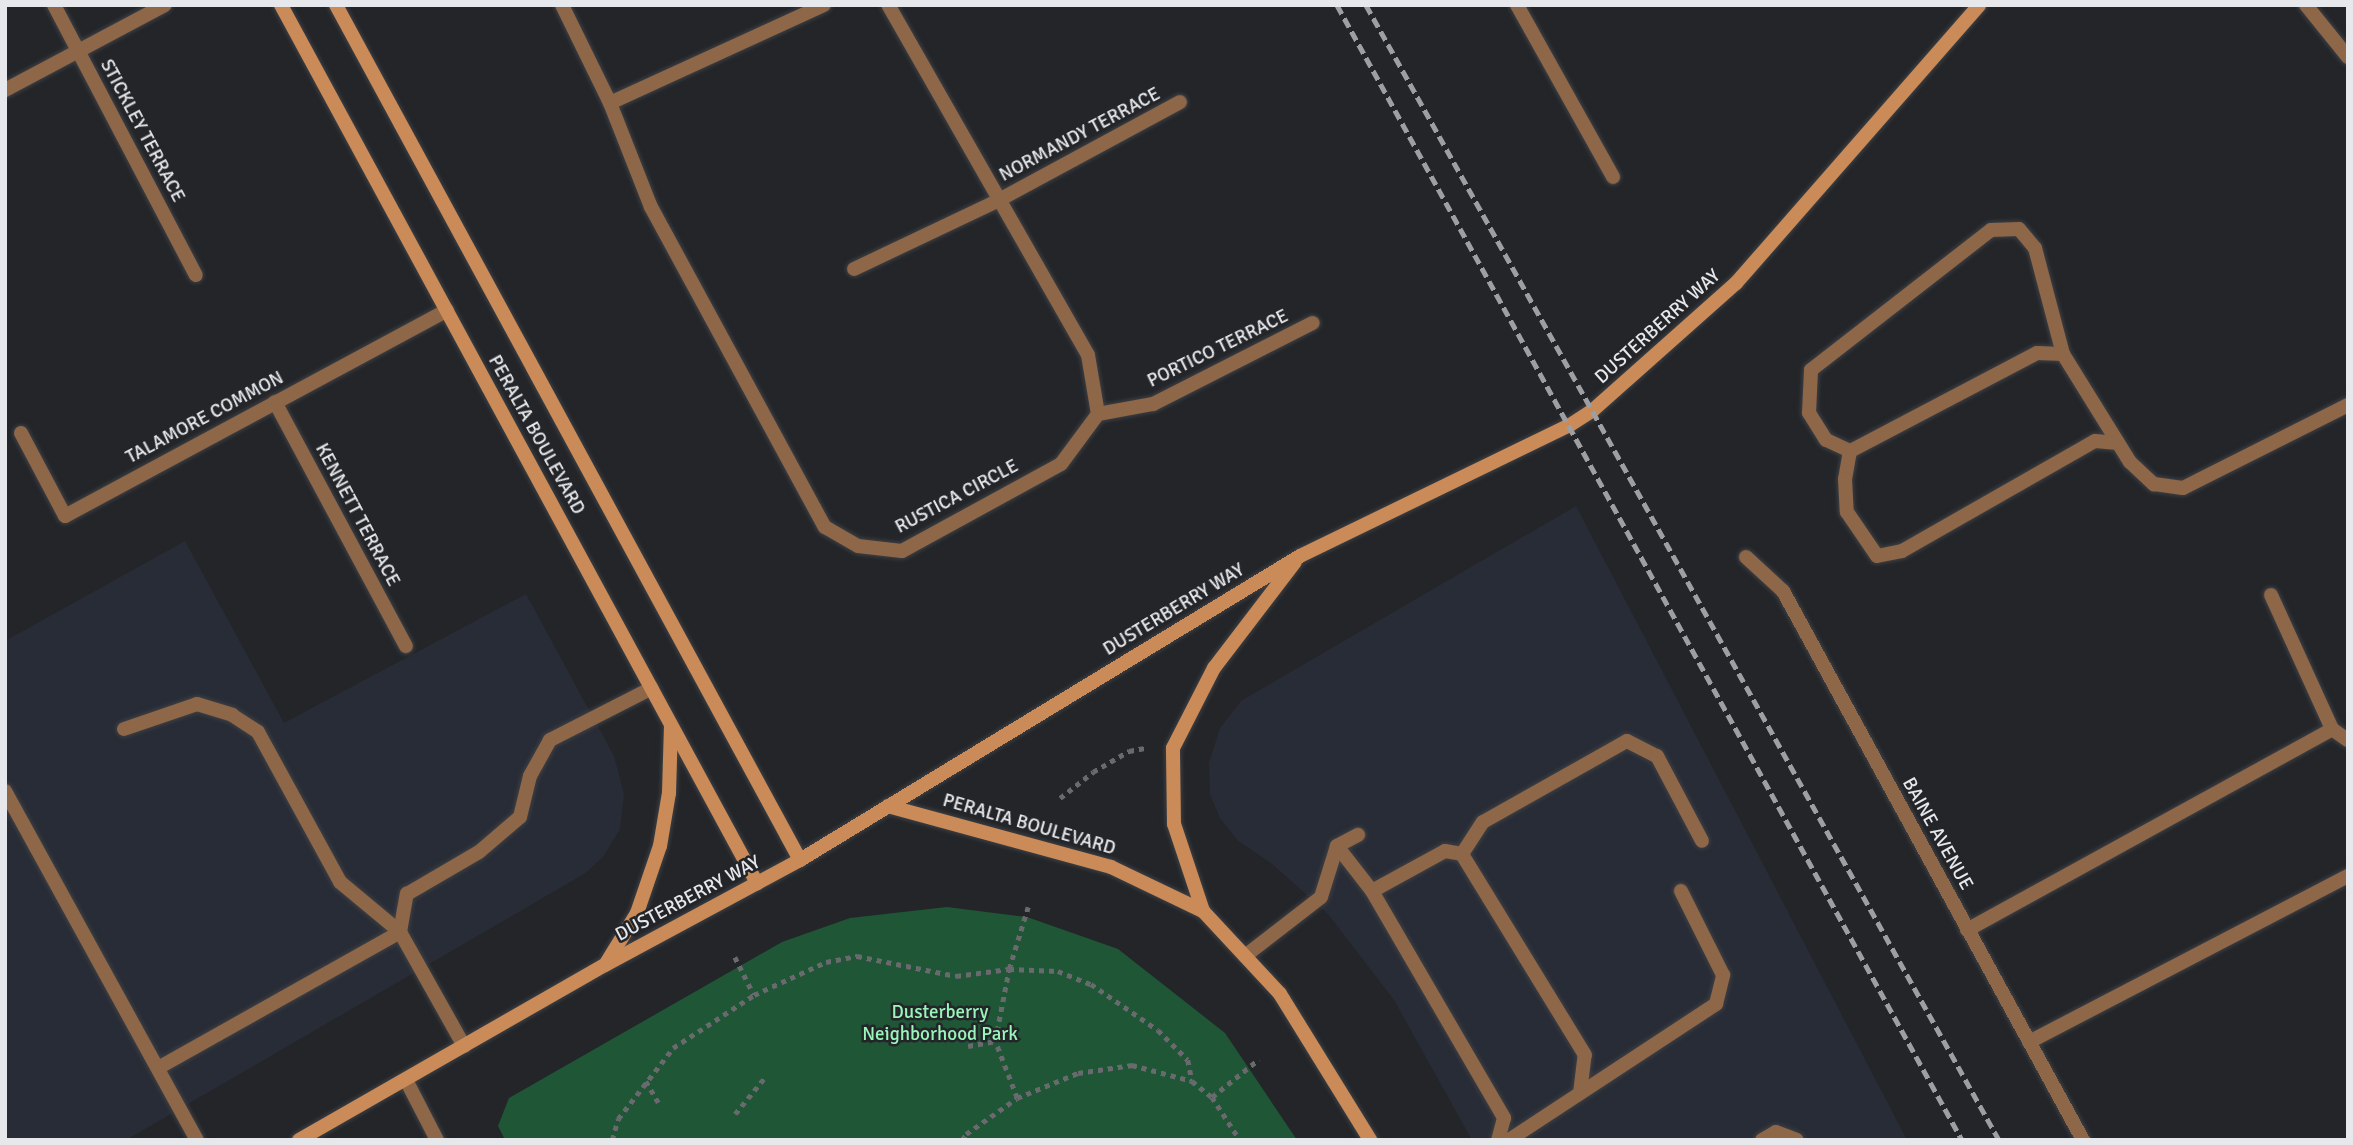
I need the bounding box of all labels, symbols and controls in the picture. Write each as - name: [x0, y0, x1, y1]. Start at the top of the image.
- street label: STICKLEY TERRACE: [95, 56, 189, 206]
- street label: NORMANDY TERRACE: [996, 83, 1164, 187]
- street label: DUSTERBERRY WAY: [1591, 265, 1725, 389]
- street label: PORTICO TERRACE: [1144, 305, 1292, 393]
- street label: PERALTA BOULEVARD: [483, 351, 589, 519]
- street label: TALAMORE COMMON: [122, 367, 288, 469]
- street label: KENNETT TERRACE: [310, 440, 404, 590]
- street label: RUSTICA CIRCLE: [892, 455, 1022, 539]
- street label: DUSTERBERRY WAY: [1099, 559, 1249, 661]
- street label: BAINE AVENUE: [1897, 774, 1977, 894]
- street label: PERALTA BOULEVARD: [940, 789, 1118, 861]
- street label: DUSTERBERRY WAY: [612, 851, 764, 947]
- park label: Dusterberry Neighborhood Park: [862, 1002, 1018, 1046]

